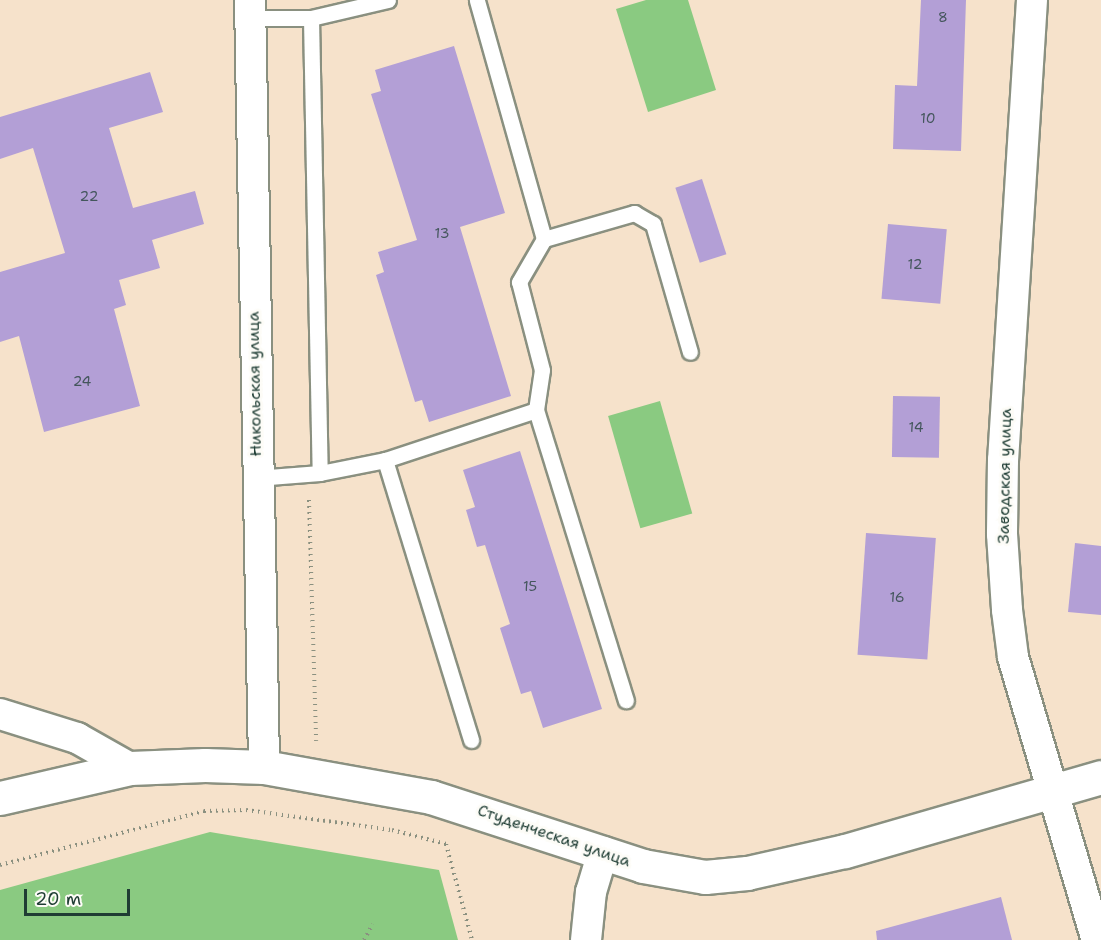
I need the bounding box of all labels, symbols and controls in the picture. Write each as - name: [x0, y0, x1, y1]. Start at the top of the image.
- house number: 8: [938, 9, 948, 25]
- house number: 10: [920, 110, 936, 126]
- house number: 22: [80, 188, 98, 204]
- house number: 13: [435, 225, 449, 241]
- house number: 12: [908, 256, 922, 272]
- street label: Никольская улица: [244, 311, 266, 457]
- house number: 24: [73, 373, 91, 389]
- street label: Заводская улица: [994, 408, 1016, 544]
- house number: 14: [908, 419, 924, 435]
- house number: 15: [523, 578, 537, 594]
- house number: 16: [889, 589, 905, 605]
- street label: Студенческая улица: [475, 801, 633, 871]
- scale bar: [27, 877, 134, 915]
- text: 20 m: [35, 887, 81, 911]

